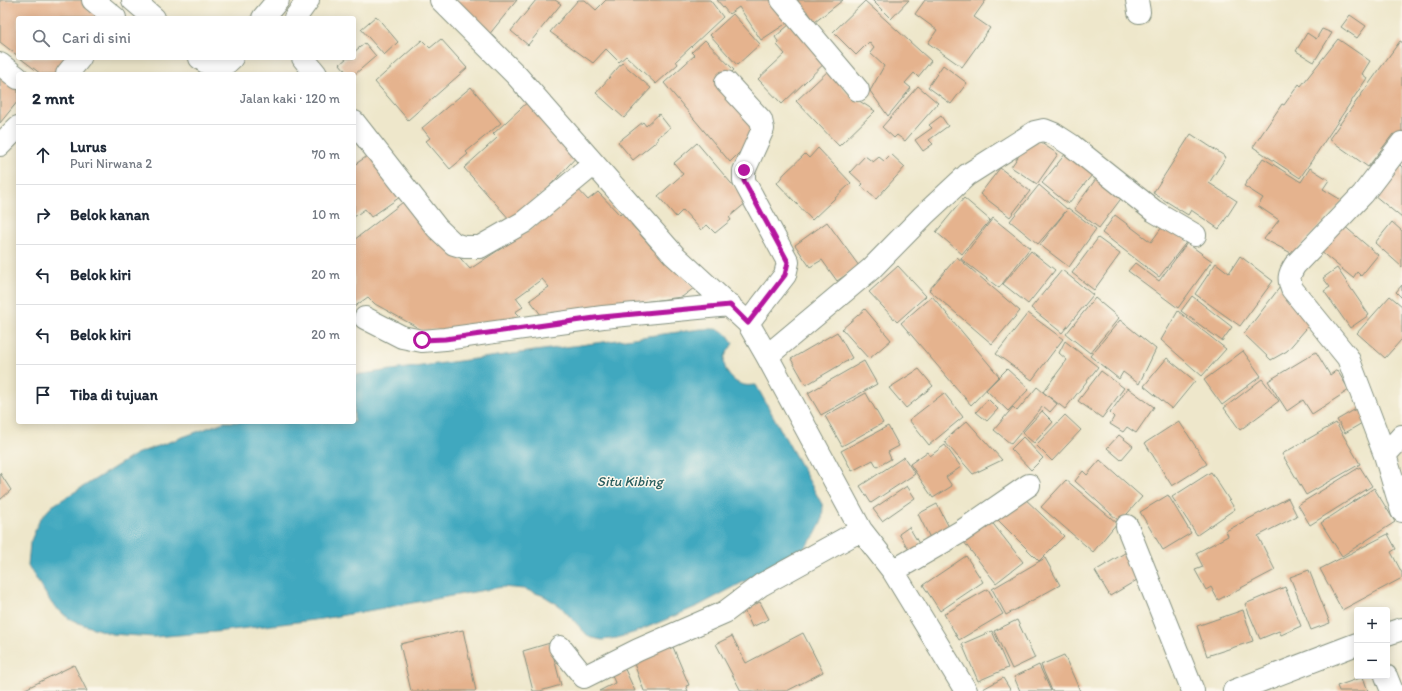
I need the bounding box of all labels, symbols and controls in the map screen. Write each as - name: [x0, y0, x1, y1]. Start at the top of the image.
- search box: [16, 16, 356, 60]
- icon: search: [30, 27, 52, 49]
- text: Cari di sini: [62, 29, 131, 47]
- text: 2 mnt: [32, 88, 75, 108]
- text: Jalan kaki · 120 m: [240, 91, 340, 106]
- text: Lurus: [70, 138, 107, 156]
- icon: ahead: [32, 144, 54, 166]
- text: 70 m: [312, 147, 340, 162]
- text: Puri Nirwana 2: [70, 156, 152, 171]
- route end: [735, 161, 753, 179]
- icon: right: [32, 204, 54, 226]
- text: Belok kanan: [70, 206, 150, 224]
- text: 10 m: [312, 207, 340, 222]
- icon: left: [32, 264, 54, 286]
- text: Belok kiri: [70, 266, 131, 284]
- text: 20 m: [311, 267, 340, 282]
- icon: left: [32, 324, 54, 346]
- text: Belok kiri: [70, 326, 131, 344]
- text: 20 m: [311, 327, 340, 342]
- route start: [413, 331, 431, 349]
- icon: arrive: [32, 384, 54, 406]
- text: Tiba di tujuan: [70, 386, 158, 404]
- water label: Situ Kibing: [597, 473, 665, 490]
- map controls: [1354, 607, 1390, 679]
- button: +: [1354, 607, 1390, 643]
- button: −: [1354, 643, 1390, 679]

